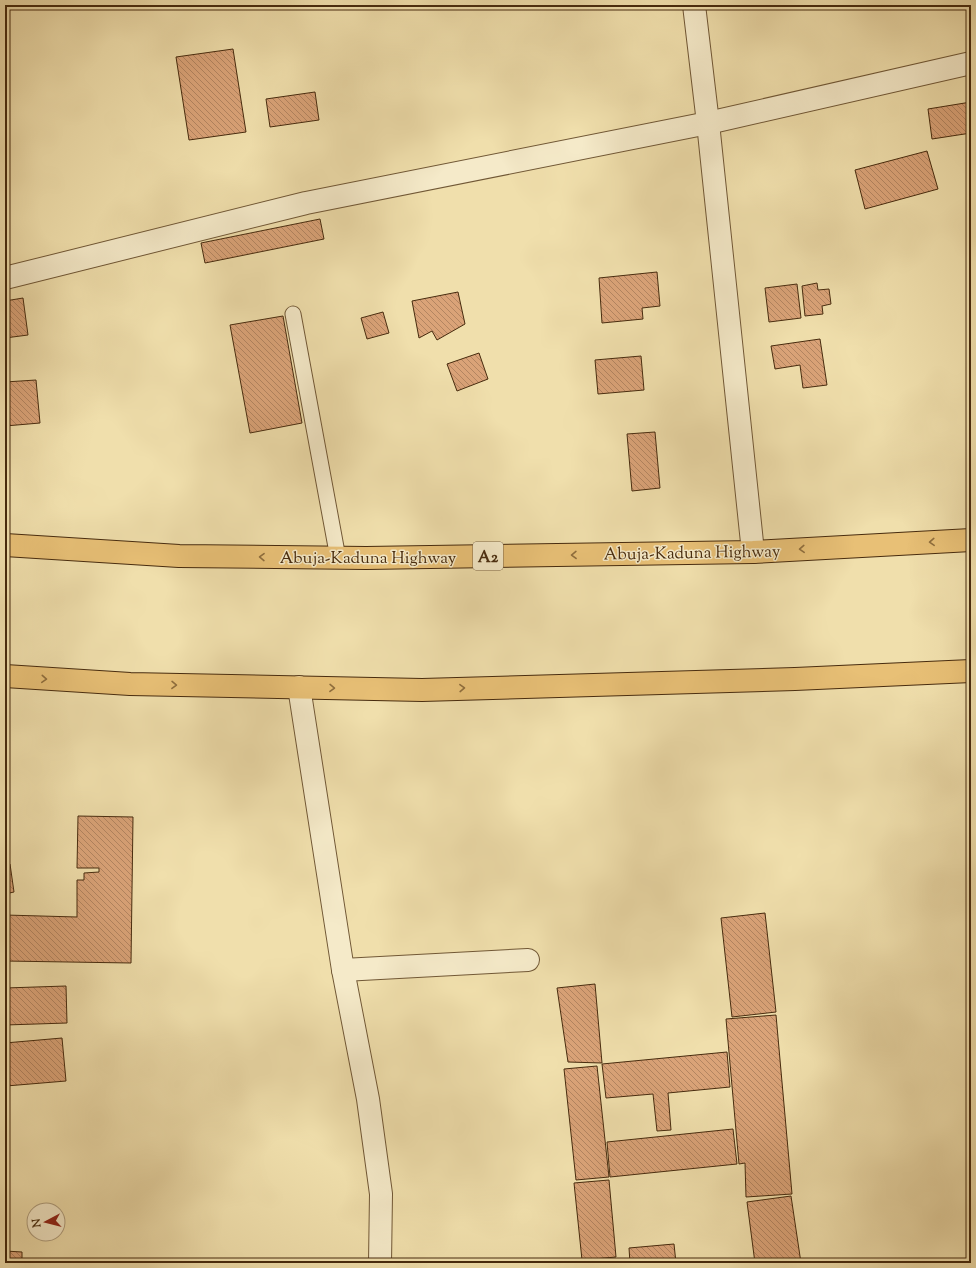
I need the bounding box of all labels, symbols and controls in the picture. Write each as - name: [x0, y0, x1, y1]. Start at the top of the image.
- one-way arrow: [929, 538, 935, 546]
- street label: Abuja-Kaduna Highway: [604, 540, 781, 568]
- road number: A2: [473, 542, 503, 570]
- one-way arrow: [799, 545, 805, 553]
- street label: Abuja-Kaduna Highway: [280, 547, 457, 571]
- one-way arrow: [571, 551, 577, 559]
- one-way arrow: [259, 553, 265, 561]
- one-way arrow: [41, 674, 47, 683]
- one-way arrow: [171, 681, 177, 689]
- one-way arrow: [329, 684, 335, 692]
- one-way arrow: [459, 684, 465, 693]
- north arrow: [26, 1202, 66, 1242]
- text: N: [29, 1218, 46, 1229]

